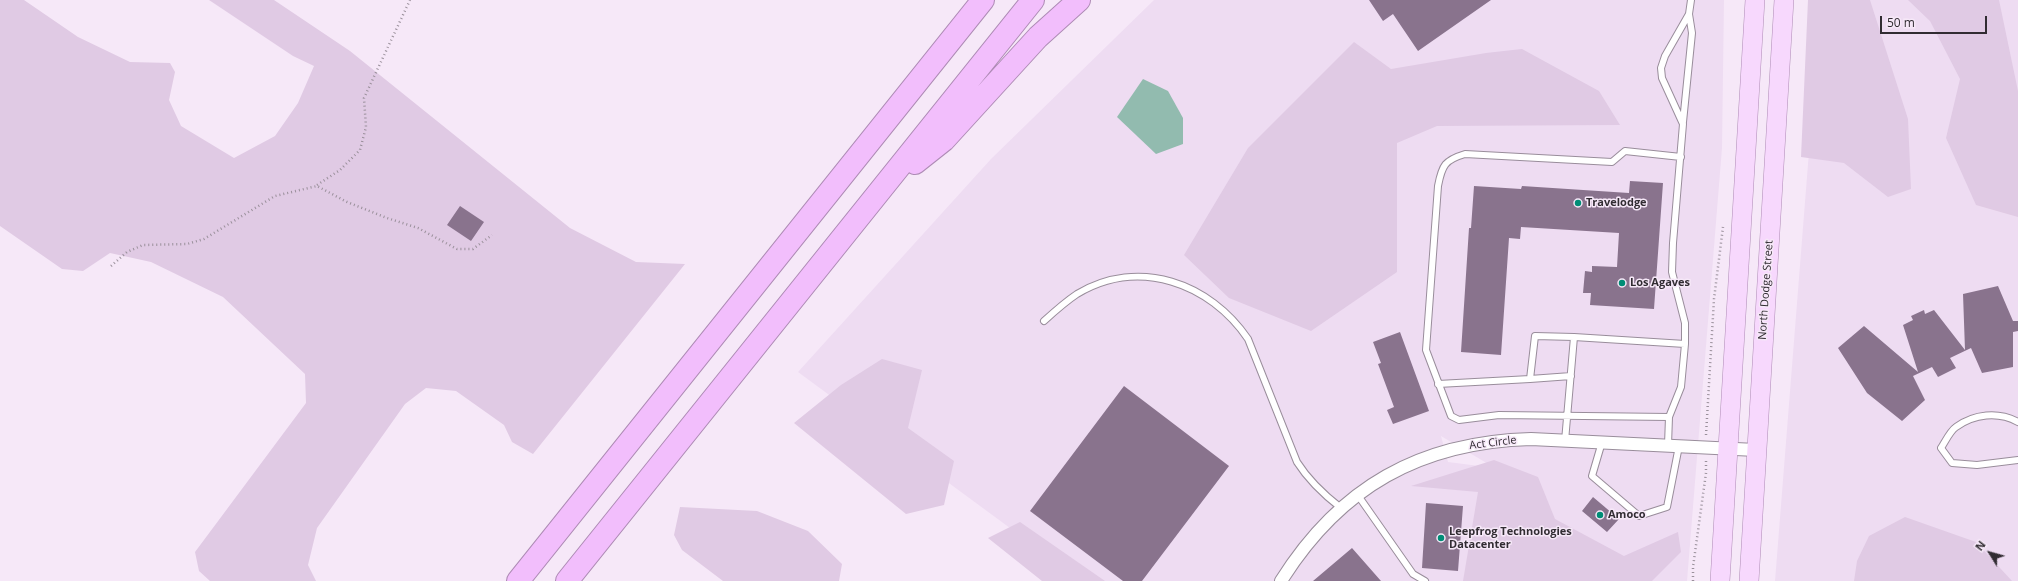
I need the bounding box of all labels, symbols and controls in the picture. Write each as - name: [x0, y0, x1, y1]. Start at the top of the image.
- scale bar: [1882, 8, 1989, 34]
- text: 50 m: [1887, 14, 1915, 31]
- place label: Travelodge: [1586, 196, 1647, 210]
- marker: Travelodge: [1573, 198, 1583, 208]
- street label: North Dodge Street: [1756, 240, 1776, 340]
- place label: Los Agaves: [1630, 276, 1690, 290]
- marker: Los Agaves: [1617, 278, 1627, 288]
- street label: Act Circle: [1469, 434, 1517, 452]
- place label: Amoco: [1608, 508, 1646, 522]
- marker: Amoco: [1595, 510, 1605, 520]
- place label: Leepfrog Technologies Datacenter: [1449, 525, 1572, 551]
- marker: Leepfrog Technologies Datacenter: [1436, 533, 1446, 543]
- north arrow: [1970, 533, 2010, 573]
- text: N: [1971, 537, 1989, 554]

